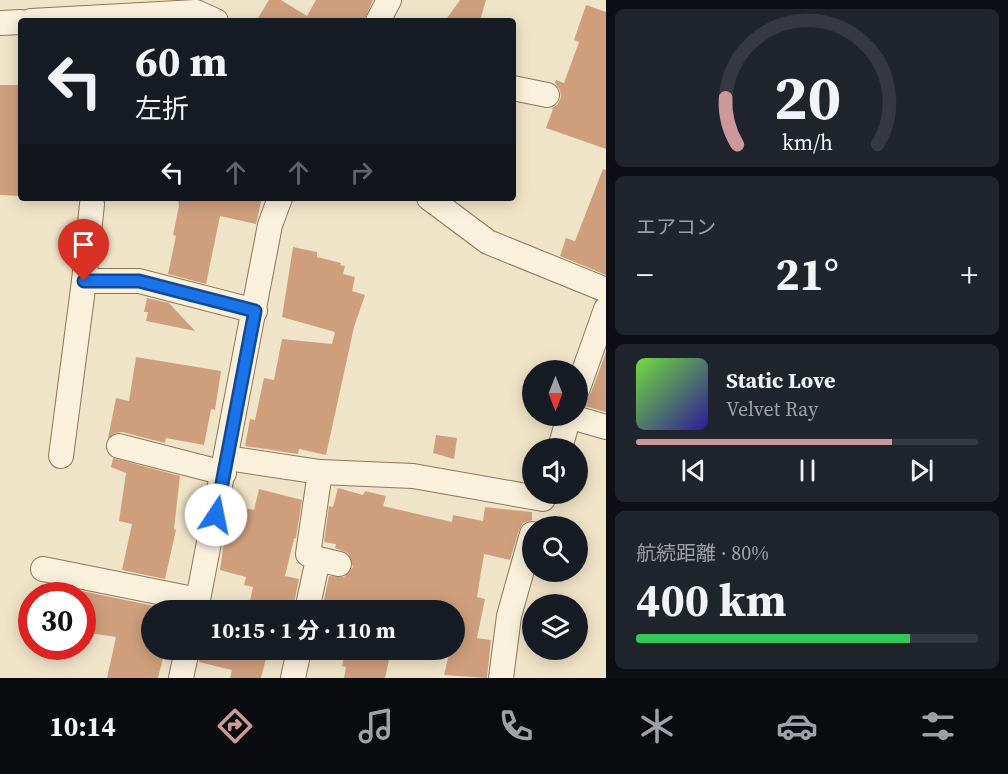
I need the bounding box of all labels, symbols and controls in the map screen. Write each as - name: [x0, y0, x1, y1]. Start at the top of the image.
- text: 60 m: [135, 32, 228, 90]
- icon: left: [36, 42, 114, 120]
- text: 20: [773, 54, 841, 140]
- text: 左折: [135, 90, 189, 127]
- text: km/h: [781, 129, 833, 158]
- icon: left: [156, 156, 189, 189]
- icon: ahead: [219, 156, 252, 189]
- icon: ahead: [282, 156, 315, 189]
- icon: right: [345, 156, 378, 189]
- text: エアコン: [636, 213, 716, 241]
- pin: [58, 219, 109, 281]
- icon: arrive: [67, 228, 100, 261]
- text: 21°: [775, 243, 839, 305]
- text: −: [636, 252, 654, 297]
- text: +: [960, 252, 978, 297]
- north arrow: [522, 360, 588, 426]
- map controls: [522, 360, 588, 660]
- text: Static Love: [726, 365, 836, 395]
- text: Velvet Ray: [726, 395, 818, 423]
- button: sound: [522, 438, 588, 504]
- icon: previous: [677, 454, 710, 487]
- icon: pause: [791, 454, 824, 487]
- icon: next: [905, 454, 938, 487]
- position arrow: [184, 483, 248, 547]
- button: search: [522, 516, 588, 582]
- text: 航続距離 · 80%: [636, 539, 769, 567]
- text: 400 km: [636, 569, 787, 631]
- speed limit sign: 30: [18, 582, 96, 660]
- button: layers: [522, 594, 588, 660]
- text: 10:15 · 1 分 · 110 m: [210, 615, 396, 645]
- icon: directions: [214, 705, 256, 747]
- icon: music: [355, 705, 397, 747]
- icon: phone: [495, 705, 537, 747]
- icon: climate: [636, 705, 678, 747]
- icon: car: [776, 705, 818, 747]
- icon: filters: [917, 705, 959, 747]
- text: 10:14: [49, 708, 116, 745]

